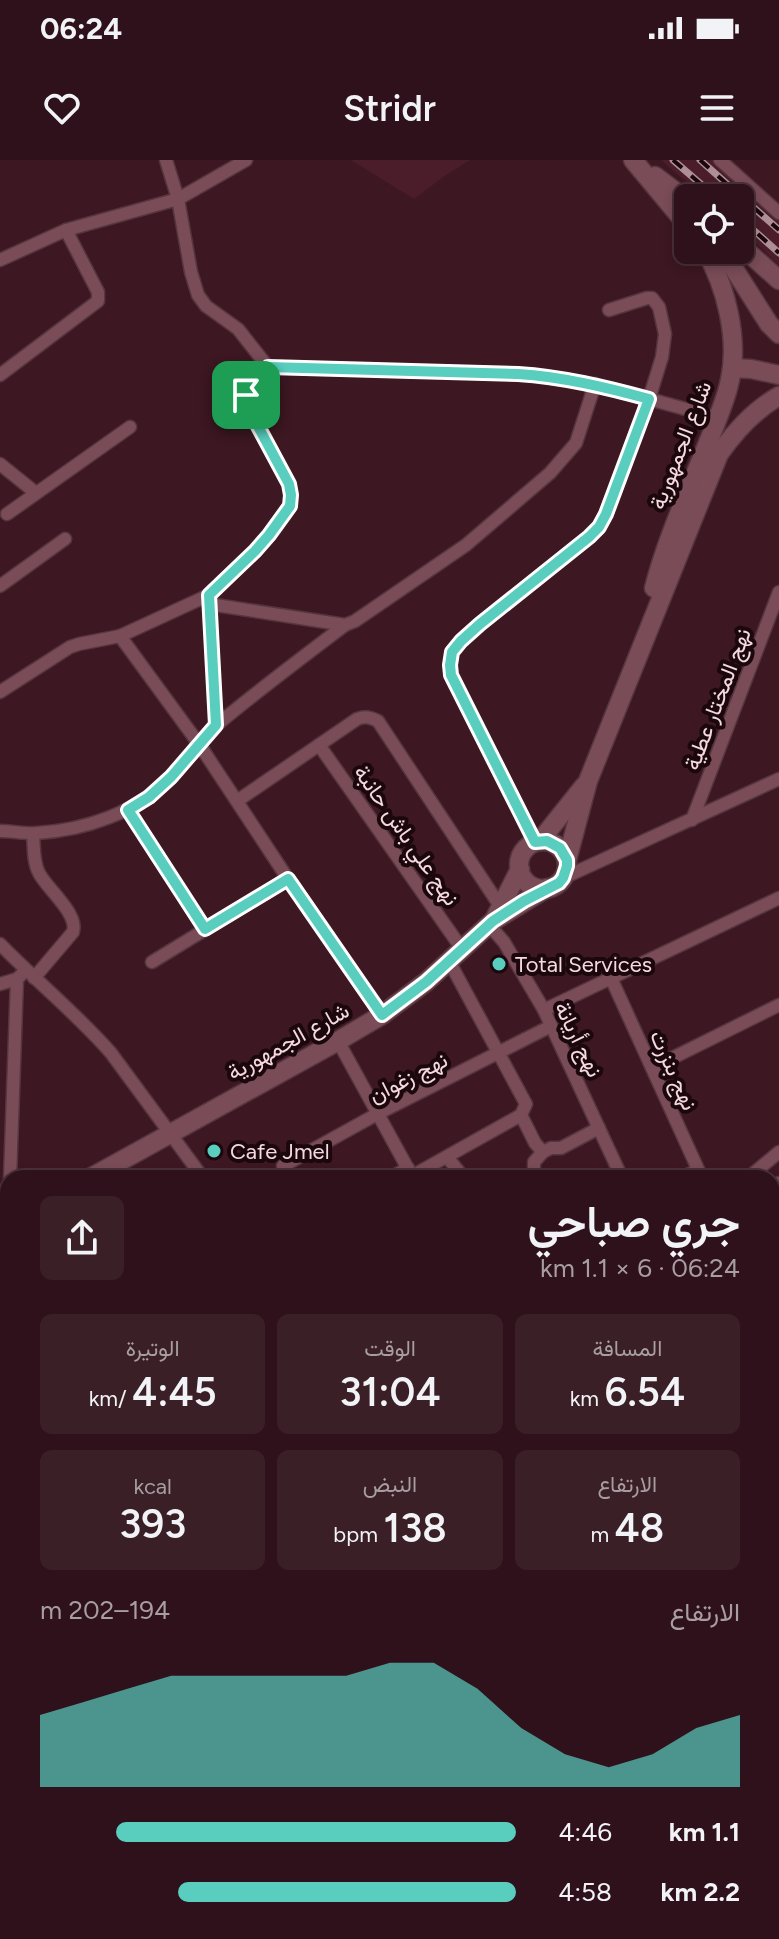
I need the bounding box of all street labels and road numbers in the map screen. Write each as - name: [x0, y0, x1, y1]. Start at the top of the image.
- street label: شارع الجمهورية: [644, 377, 718, 514]
- street label: نهج المختار عطية: [678, 624, 758, 774]
- street label: نهج علي باش حانبة: [344, 760, 465, 914]
- street label: شارع الجمهورية: [223, 997, 354, 1087]
- street label: نهج أريانة: [548, 997, 608, 1082]
- street label: نهج بنزرت: [643, 1026, 703, 1115]
- street label: نهج زغوان: [364, 1046, 453, 1110]

